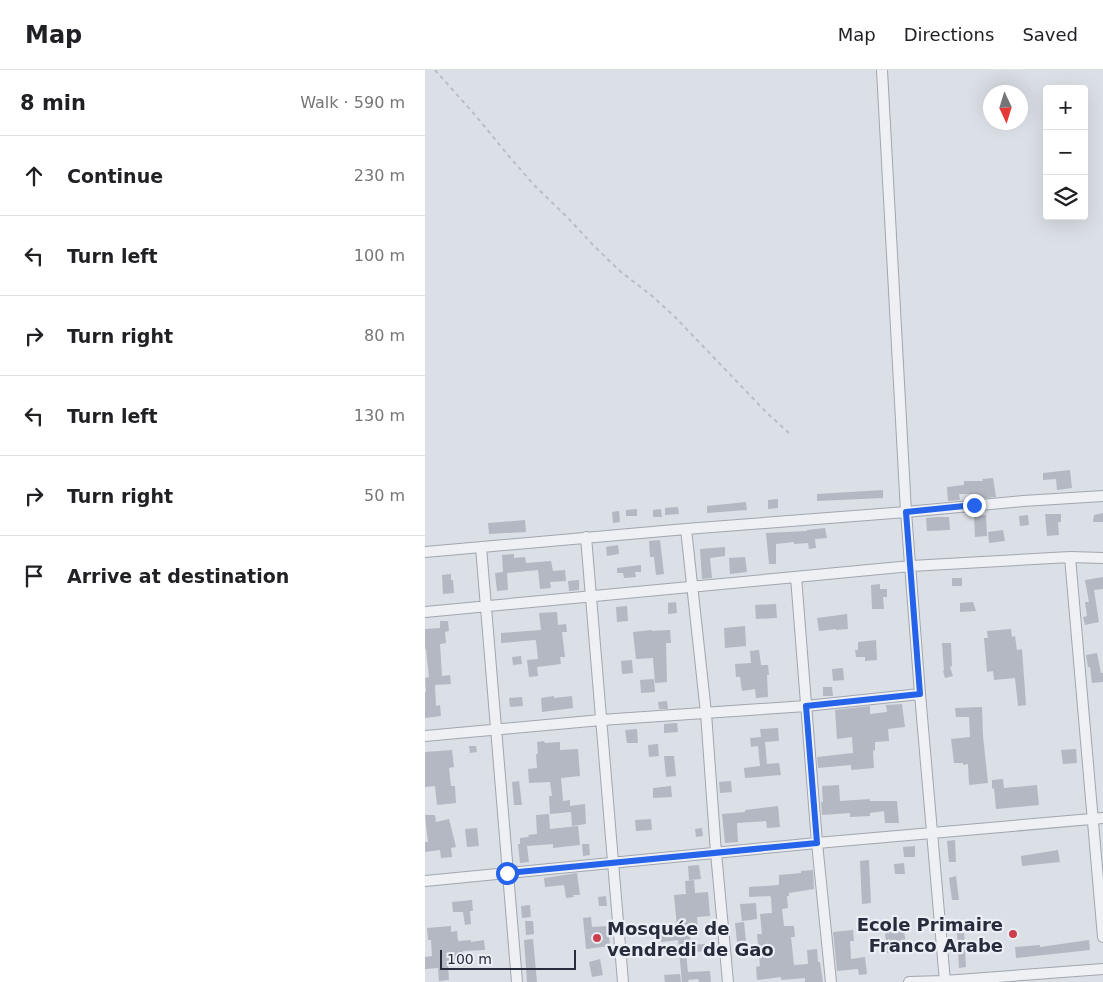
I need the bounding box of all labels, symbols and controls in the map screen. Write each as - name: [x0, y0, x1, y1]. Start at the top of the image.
- text: Map: [25, 21, 82, 49]
- text: Map: [838, 24, 876, 45]
- text: Directions: [904, 24, 994, 45]
- text: Saved: [1022, 24, 1078, 45]
- north arrow: [983, 85, 1028, 130]
- map controls: [1043, 85, 1088, 220]
- button: +: [1043, 85, 1088, 130]
- text: 8 min: [20, 91, 86, 115]
- text: Walk · 590 m: [300, 93, 405, 112]
- button: −: [1043, 130, 1088, 175]
- icon: ahead: [20, 162, 48, 190]
- text: Continue: [67, 165, 163, 187]
- text: 230 m: [354, 166, 405, 185]
- button: layers: [1043, 175, 1088, 220]
- icon: left: [20, 242, 48, 270]
- text: Turn left: [67, 245, 158, 267]
- text: 100 m: [354, 246, 405, 265]
- icon: right: [20, 322, 48, 350]
- text: Turn right: [67, 325, 173, 347]
- text: 80 m: [364, 326, 405, 345]
- icon: left: [20, 402, 48, 430]
- text: Turn left: [67, 405, 158, 427]
- text: 130 m: [354, 406, 405, 425]
- icon: right: [20, 482, 48, 510]
- text: Turn right: [67, 485, 173, 507]
- text: 50 m: [364, 486, 405, 505]
- route end: [963, 494, 986, 517]
- icon: arrive: [20, 562, 48, 590]
- text: Arrive at destination: [67, 565, 289, 587]
- route start: [496, 862, 519, 885]
- place label: Ecole Primaire Franco Arabe: [857, 914, 1003, 956]
- place label: Mosquée de vendredi de Gao: [607, 918, 774, 960]
- marker: Ecole Primaire Franco Arabe: [1007, 928, 1019, 940]
- marker: Mosquée de vendredi de Gao: [591, 932, 603, 944]
- scale bar: [440, 947, 576, 970]
- text: 100 m: [447, 951, 492, 967]

